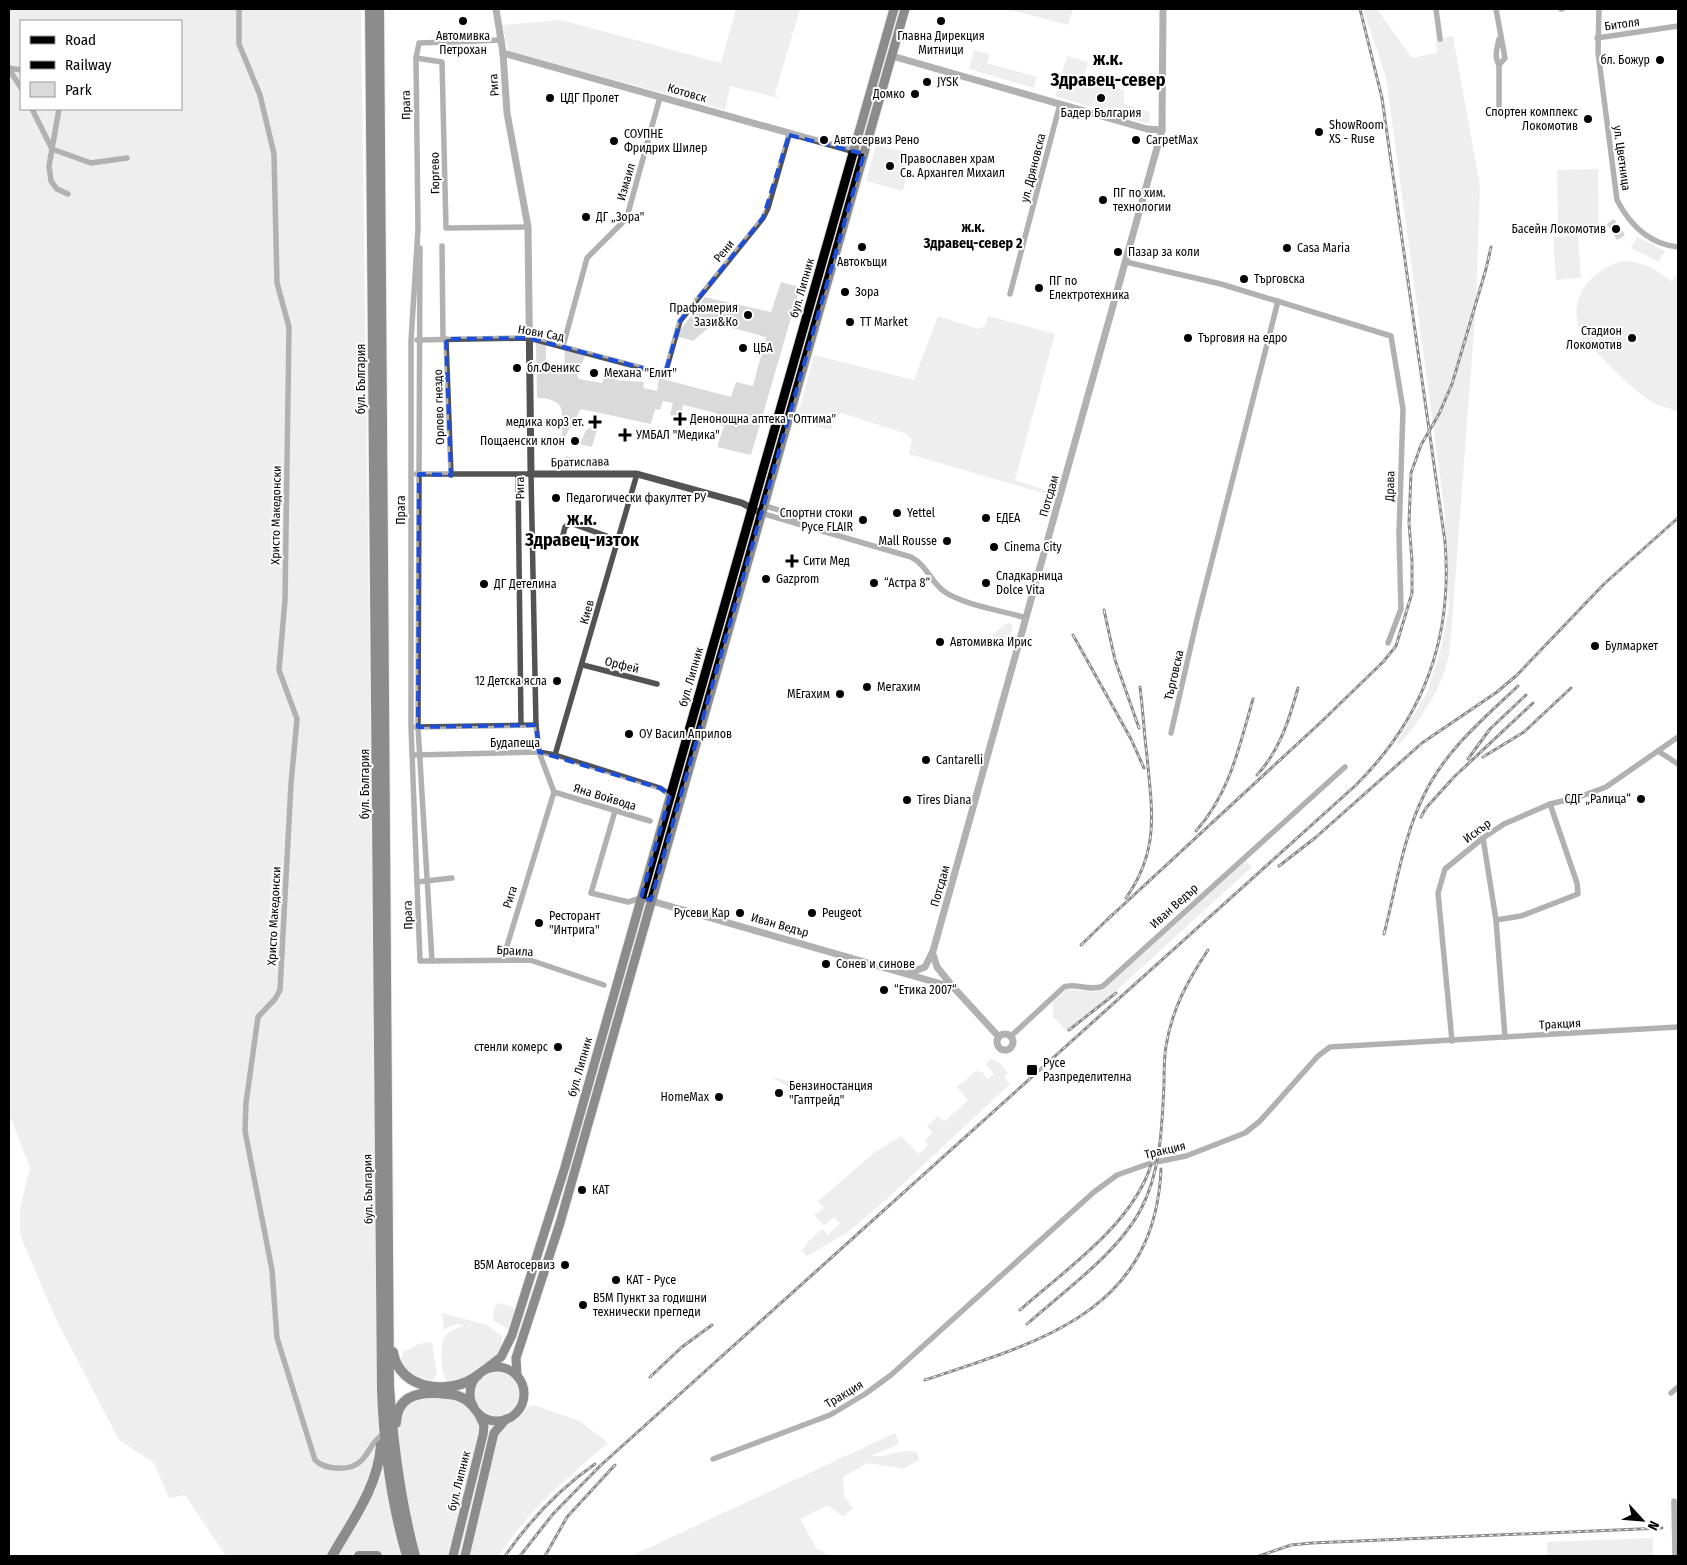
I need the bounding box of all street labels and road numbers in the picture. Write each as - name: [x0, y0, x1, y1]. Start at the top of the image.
- street label: Битоля: [1603, 15, 1641, 33]
- street label: Рига: [486, 73, 502, 97]
- street label: Котовск: [666, 81, 708, 105]
- street label: Прага: [399, 90, 413, 120]
- street label: ул. Цветница: [1611, 125, 1634, 192]
- street label: ул. Дряновска: [1018, 132, 1048, 204]
- street label: Гюргево: [428, 152, 442, 194]
- street label: Измаил: [614, 162, 638, 202]
- street label: Рени: [711, 237, 737, 265]
- street label: бул. Липник: [787, 256, 817, 319]
- street label: Нови Сад: [517, 322, 565, 344]
- street label: бул. България: [354, 344, 368, 414]
- street label: Орлово гнездо: [431, 369, 447, 445]
- street label: Братислава: [551, 454, 609, 470]
- street label: Христо Македонски: [268, 465, 284, 565]
- street label: Драва: [1382, 470, 1398, 503]
- street label: Потсдам: [1036, 474, 1062, 518]
- street label: Рига: [513, 476, 527, 499]
- street label: Прага: [394, 495, 408, 525]
- street label: Киев: [577, 598, 597, 626]
- street label: бул. Липник: [676, 645, 706, 708]
- street label: Търговска: [1161, 649, 1187, 701]
- street label: Орфей: [603, 654, 641, 676]
- street label: Будапеща: [490, 736, 540, 750]
- street label: бул. България: [358, 749, 372, 819]
- street label: Яна Войвода: [572, 781, 638, 813]
- street label: Искър: [1460, 816, 1494, 846]
- street label: Потсдам: [927, 864, 953, 908]
- street label: Христо Македонски: [264, 866, 284, 966]
- street label: Иван Ведър: [1147, 881, 1201, 931]
- street label: Рига: [500, 884, 520, 910]
- street label: Прага: [400, 900, 416, 930]
- street label: Иван Ведър: [749, 910, 811, 940]
- street label: Браила: [496, 943, 534, 959]
- street label: Тракция: [1539, 1016, 1581, 1032]
- street label: бул. Липник: [565, 1035, 595, 1098]
- street label: Тракция: [1143, 1138, 1187, 1162]
- street label: бул. България: [360, 1154, 376, 1224]
- street label: Тракция: [822, 1377, 866, 1411]
- street label: бул. Липник: [445, 1449, 473, 1512]

